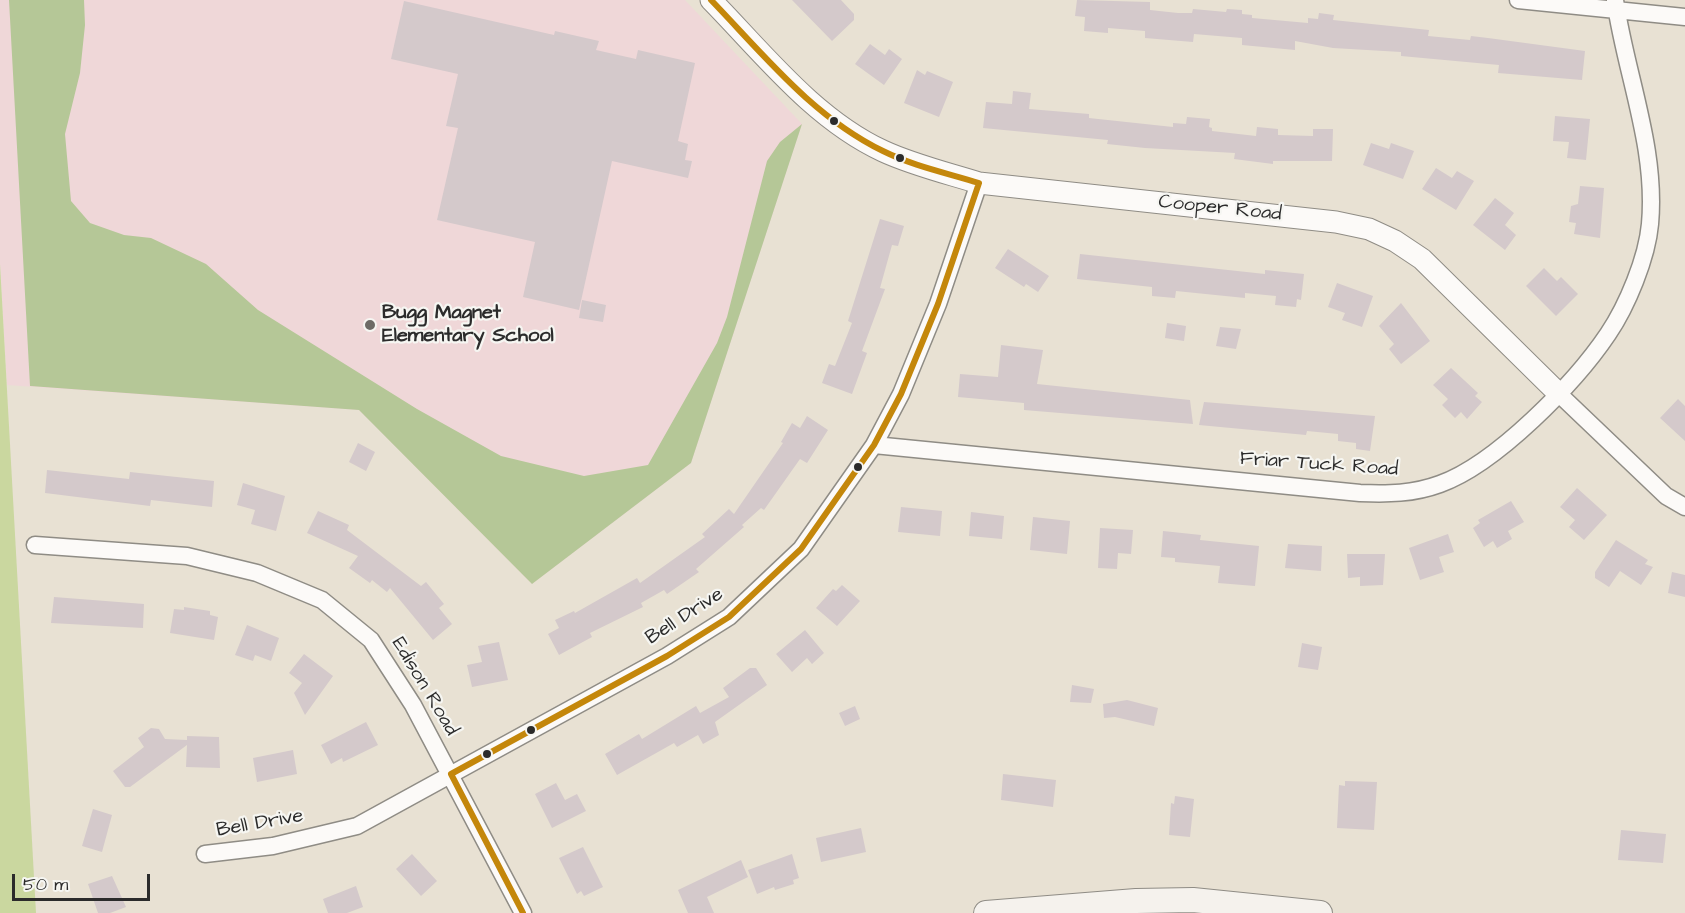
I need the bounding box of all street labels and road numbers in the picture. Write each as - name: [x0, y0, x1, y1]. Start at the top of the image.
- street label: Cooper Road: [1157, 191, 1283, 227]
- street label: Friar Tuck Road: [1239, 447, 1399, 483]
- street label: Bell Drive: [642, 583, 728, 651]
- street label: Edison Road: [385, 634, 463, 740]
- street label: Bell Drive: [215, 805, 305, 843]

